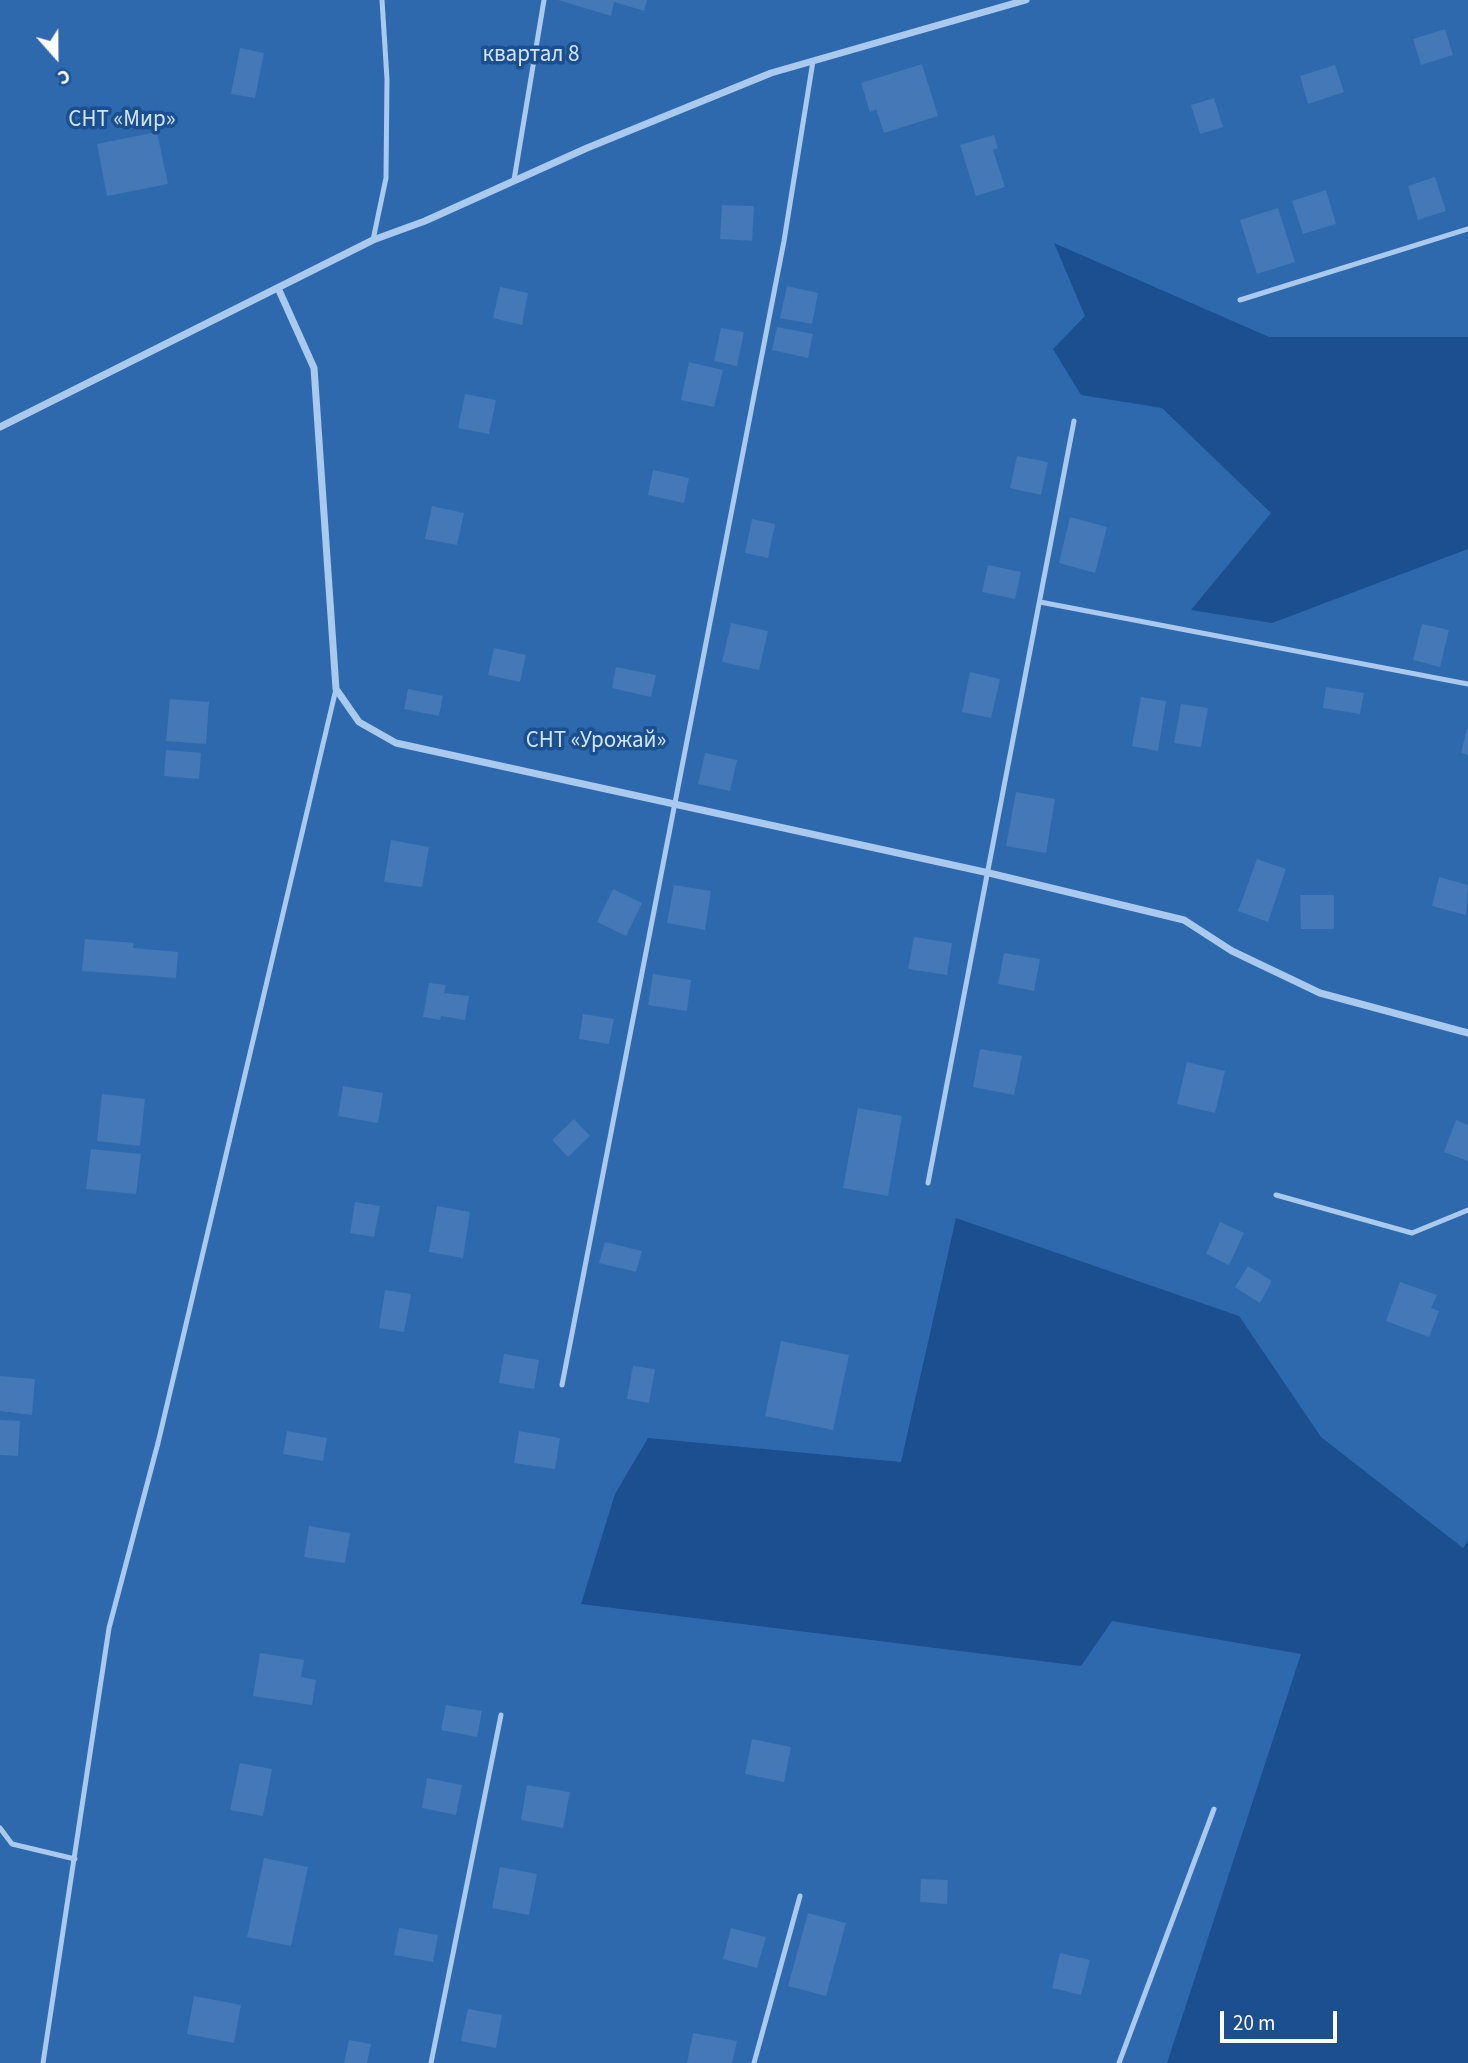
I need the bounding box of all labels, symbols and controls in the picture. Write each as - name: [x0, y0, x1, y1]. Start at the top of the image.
- north arrow: [21, 21, 91, 91]
- park label: квартал 8: [483, 42, 579, 70]
- text: С: [54, 61, 74, 91]
- park label: СНТ «Мир»: [68, 107, 176, 135]
- park label: СНТ «Урожай»: [526, 728, 666, 756]
- scale bar: [1223, 1996, 1340, 2040]
- text: 20 m: [1233, 2008, 1275, 2038]

